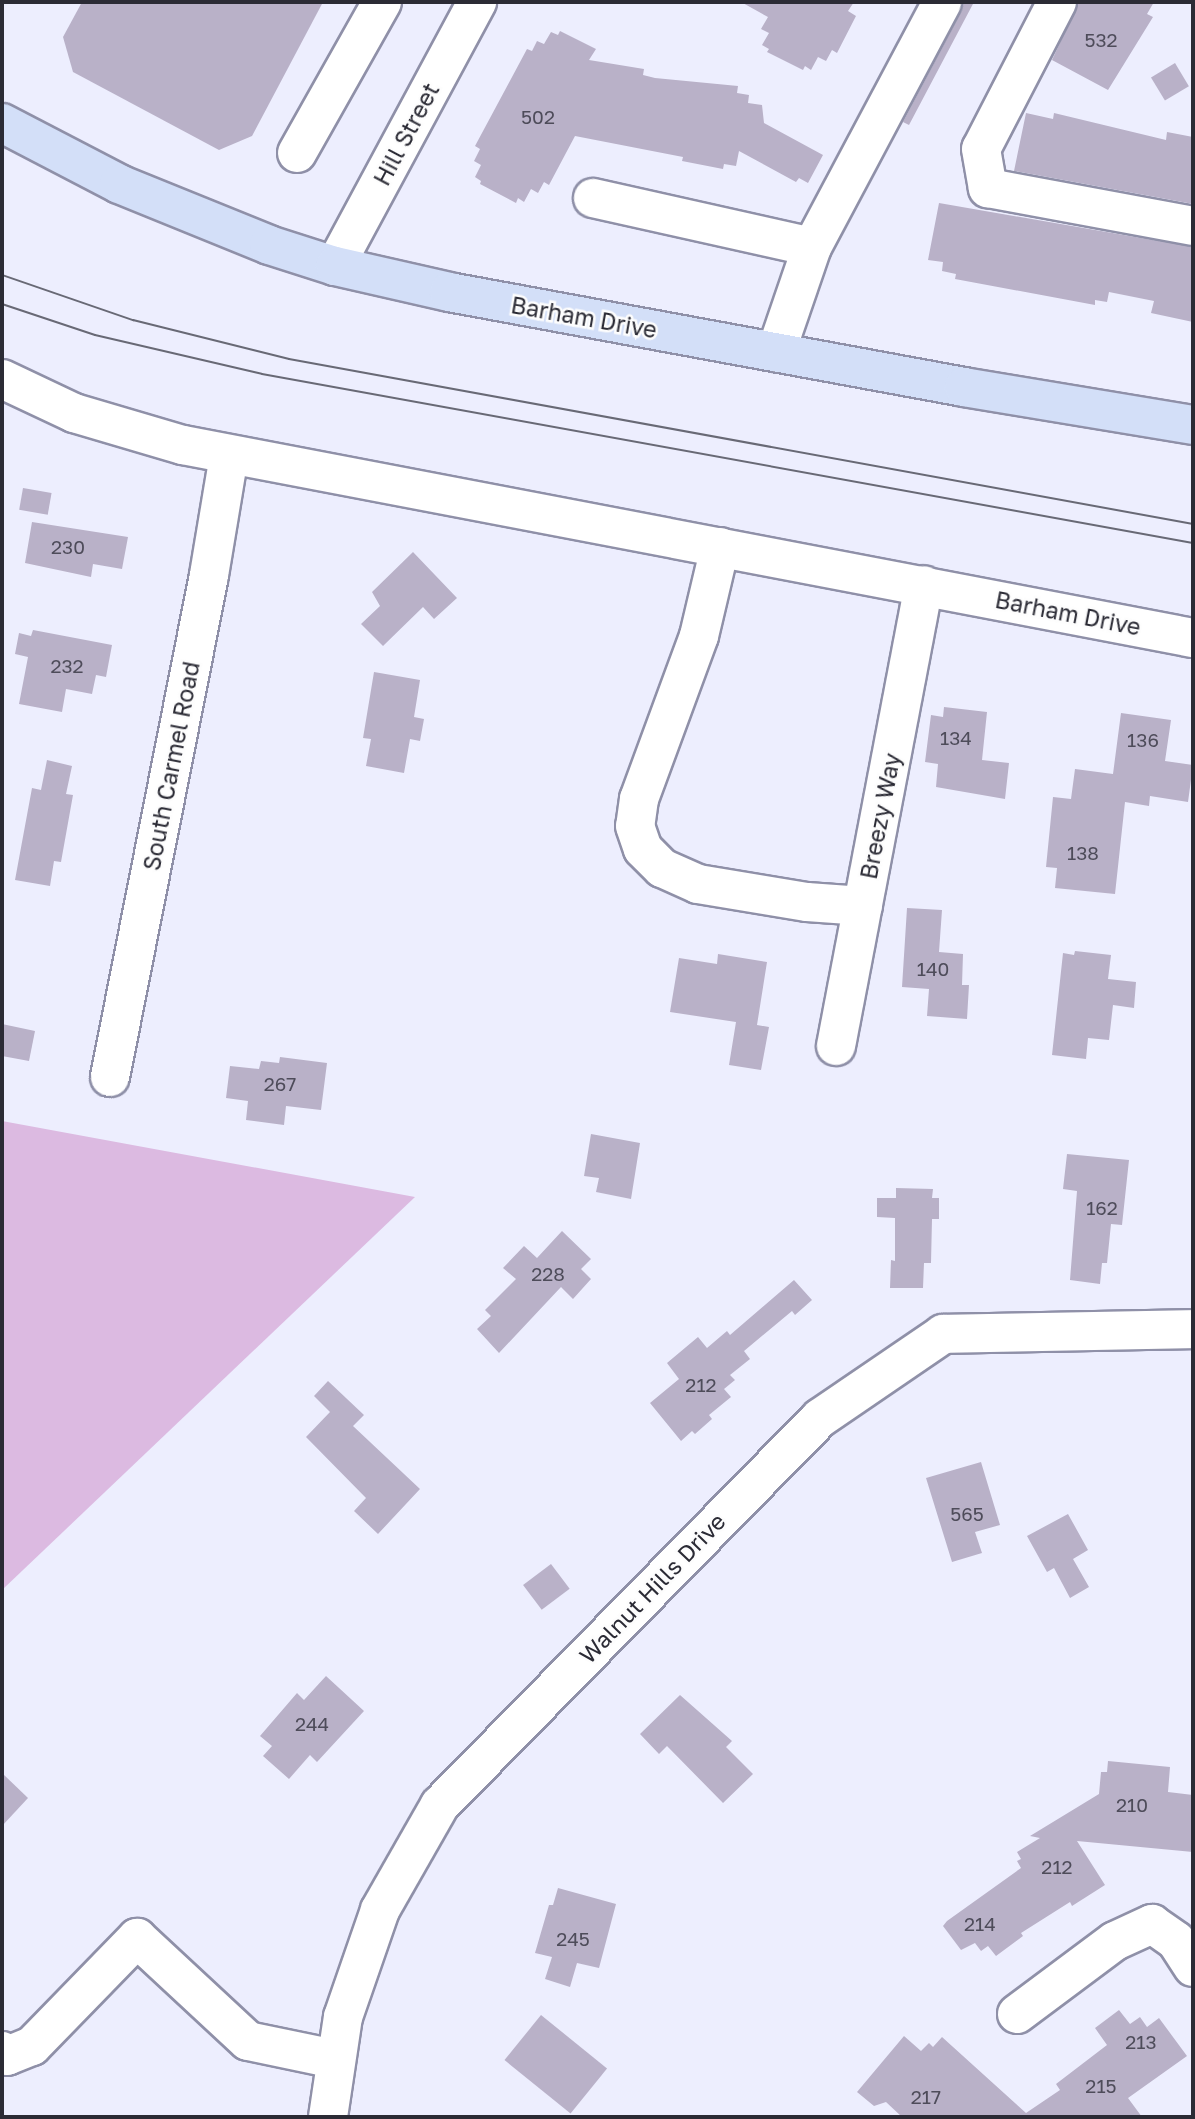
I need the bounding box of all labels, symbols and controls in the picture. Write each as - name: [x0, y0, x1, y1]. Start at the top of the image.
- house number: 532: [1084, 29, 1118, 51]
- street label: Hill Street: [367, 78, 445, 190]
- house number: 502: [521, 106, 555, 128]
- street label: Barham Drive: [509, 291, 659, 343]
- house number: 230: [51, 536, 85, 558]
- street label: Barham Drive: [993, 585, 1143, 641]
- house number: 232: [50, 655, 84, 677]
- street label: South Carmel Road: [137, 659, 205, 873]
- house number: 134: [940, 727, 972, 749]
- house number: 136: [1127, 729, 1159, 751]
- street label: Breezy Way: [854, 751, 906, 881]
- house number: 138: [1067, 842, 1099, 864]
- house number: 140: [917, 958, 949, 980]
- house number: 267: [264, 1073, 296, 1095]
- house number: 162: [1086, 1197, 1118, 1219]
- house number: 228: [531, 1263, 565, 1285]
- house number: 212: [685, 1374, 717, 1396]
- house number: 565: [950, 1503, 984, 1525]
- street label: Walnut Hills Drive: [573, 1507, 731, 1669]
- house number: 244: [295, 1713, 329, 1735]
- house number: 210: [1116, 1794, 1148, 1816]
- house number: 212: [1041, 1856, 1073, 1878]
- house number: 214: [964, 1913, 996, 1935]
- house number: 245: [556, 1928, 590, 1950]
- house number: 213: [1125, 2031, 1157, 2053]
- house number: 215: [1085, 2075, 1117, 2097]
- house number: 217: [911, 2086, 941, 2108]

